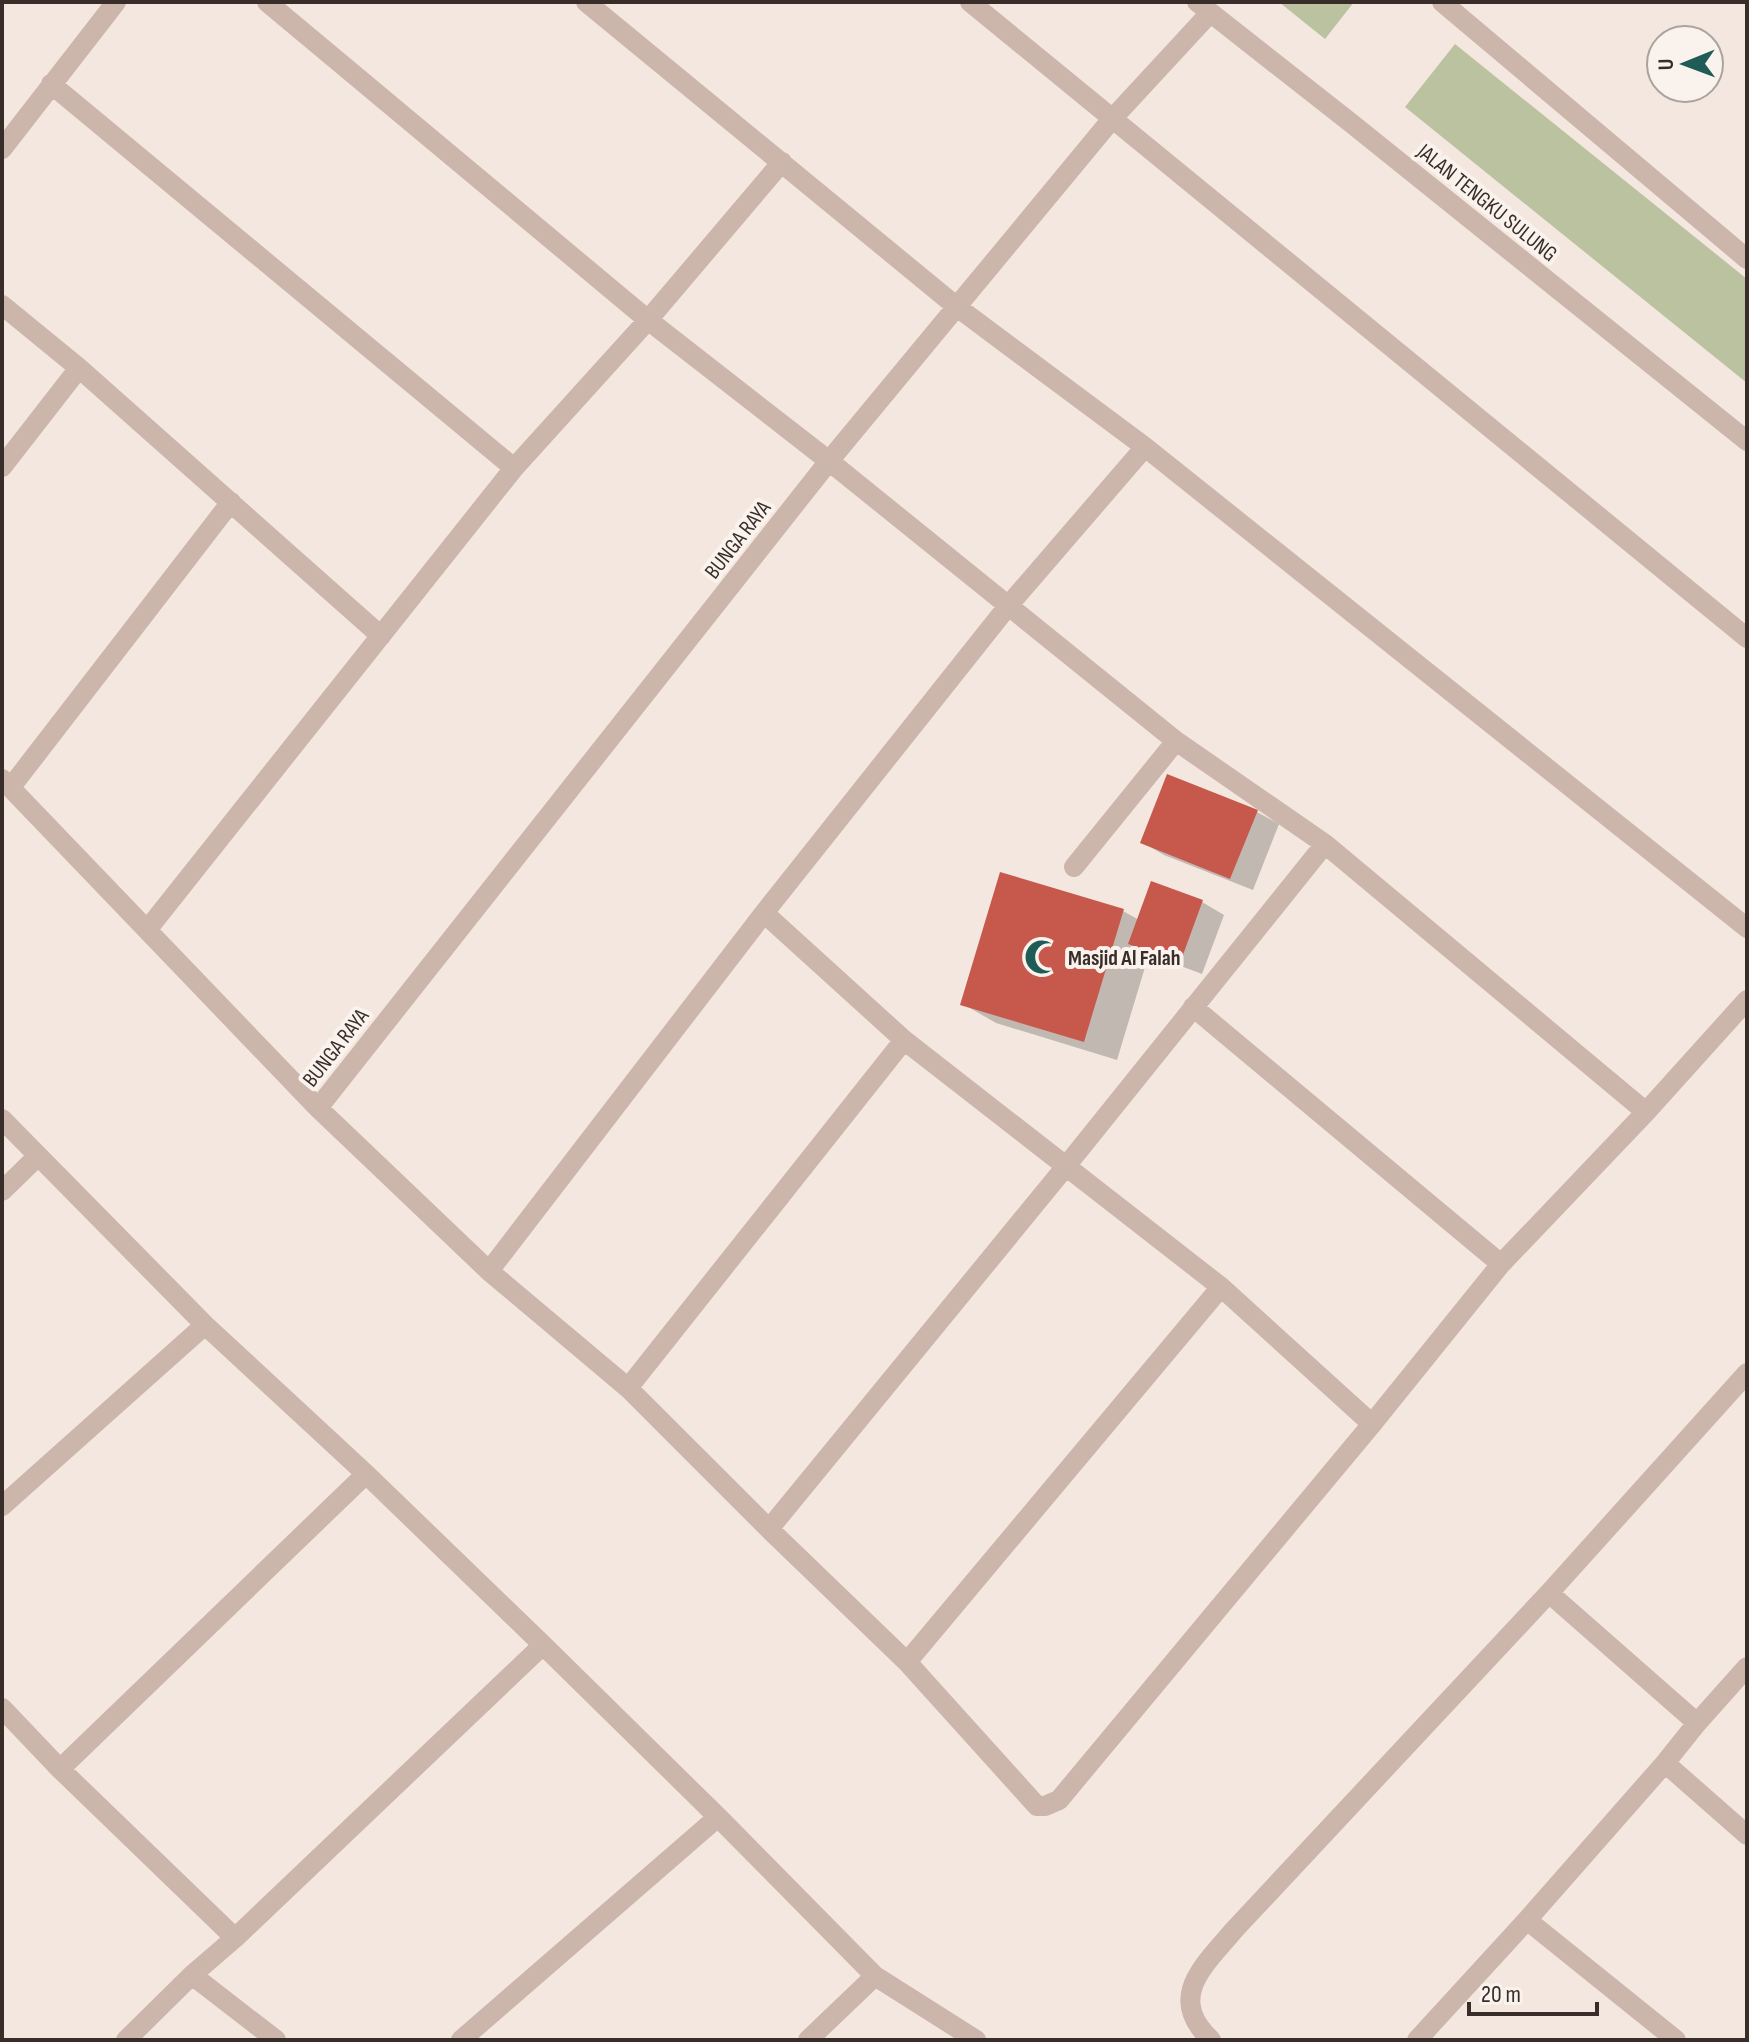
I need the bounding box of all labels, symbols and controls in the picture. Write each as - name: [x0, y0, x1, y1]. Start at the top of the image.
- north arrow: [1645, 24, 1725, 104]
- text: U: [1653, 58, 1680, 70]
- street label: JALAN TENGKU SULUNG: [1411, 138, 1563, 268]
- street label: BUNGA RAYA: [699, 495, 777, 584]
- mosque icon: Masjid Al Falah: [1023, 938, 1061, 976]
- place label: Masjid Al Falah: [1068, 945, 1180, 972]
- street label: BUNGA RAYA: [297, 1003, 375, 1092]
- scale bar: [1469, 1966, 1597, 2016]
- text: 20 m: [1481, 1980, 1521, 2009]

